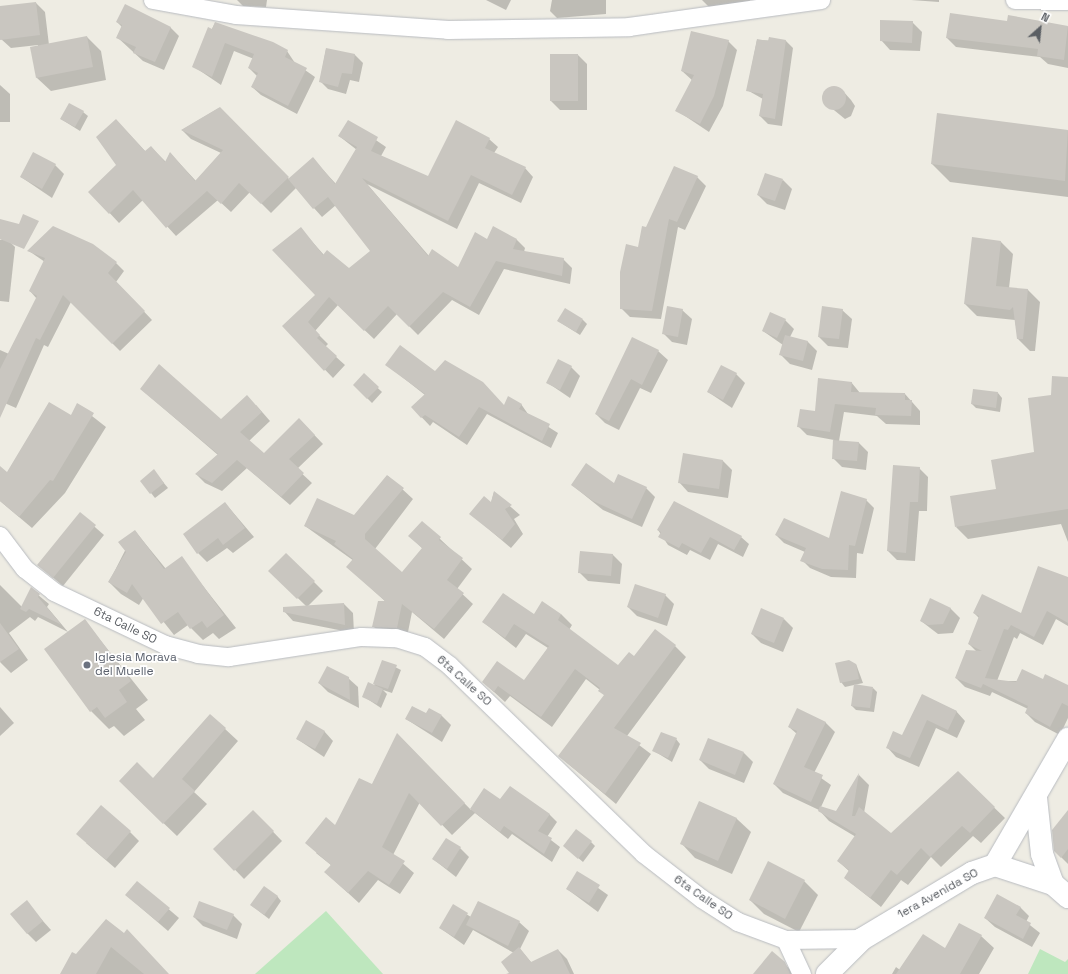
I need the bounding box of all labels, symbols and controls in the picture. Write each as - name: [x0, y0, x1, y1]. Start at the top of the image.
- north arrow: [1020, 8, 1060, 48]
- text: N: [1039, 9, 1052, 25]
- street label: 6ta Calle SO: [91, 604, 159, 648]
- place label: Iglesia Morava del Muelle: [95, 651, 177, 679]
- street label: 6ta Calle SO: [434, 653, 494, 709]
- marker: Iglesia Morava del Muelle: [82, 660, 92, 670]
- street label: 1era Avenida SO: [895, 866, 981, 922]
- street label: 6ta Calle SO: [671, 872, 735, 924]

